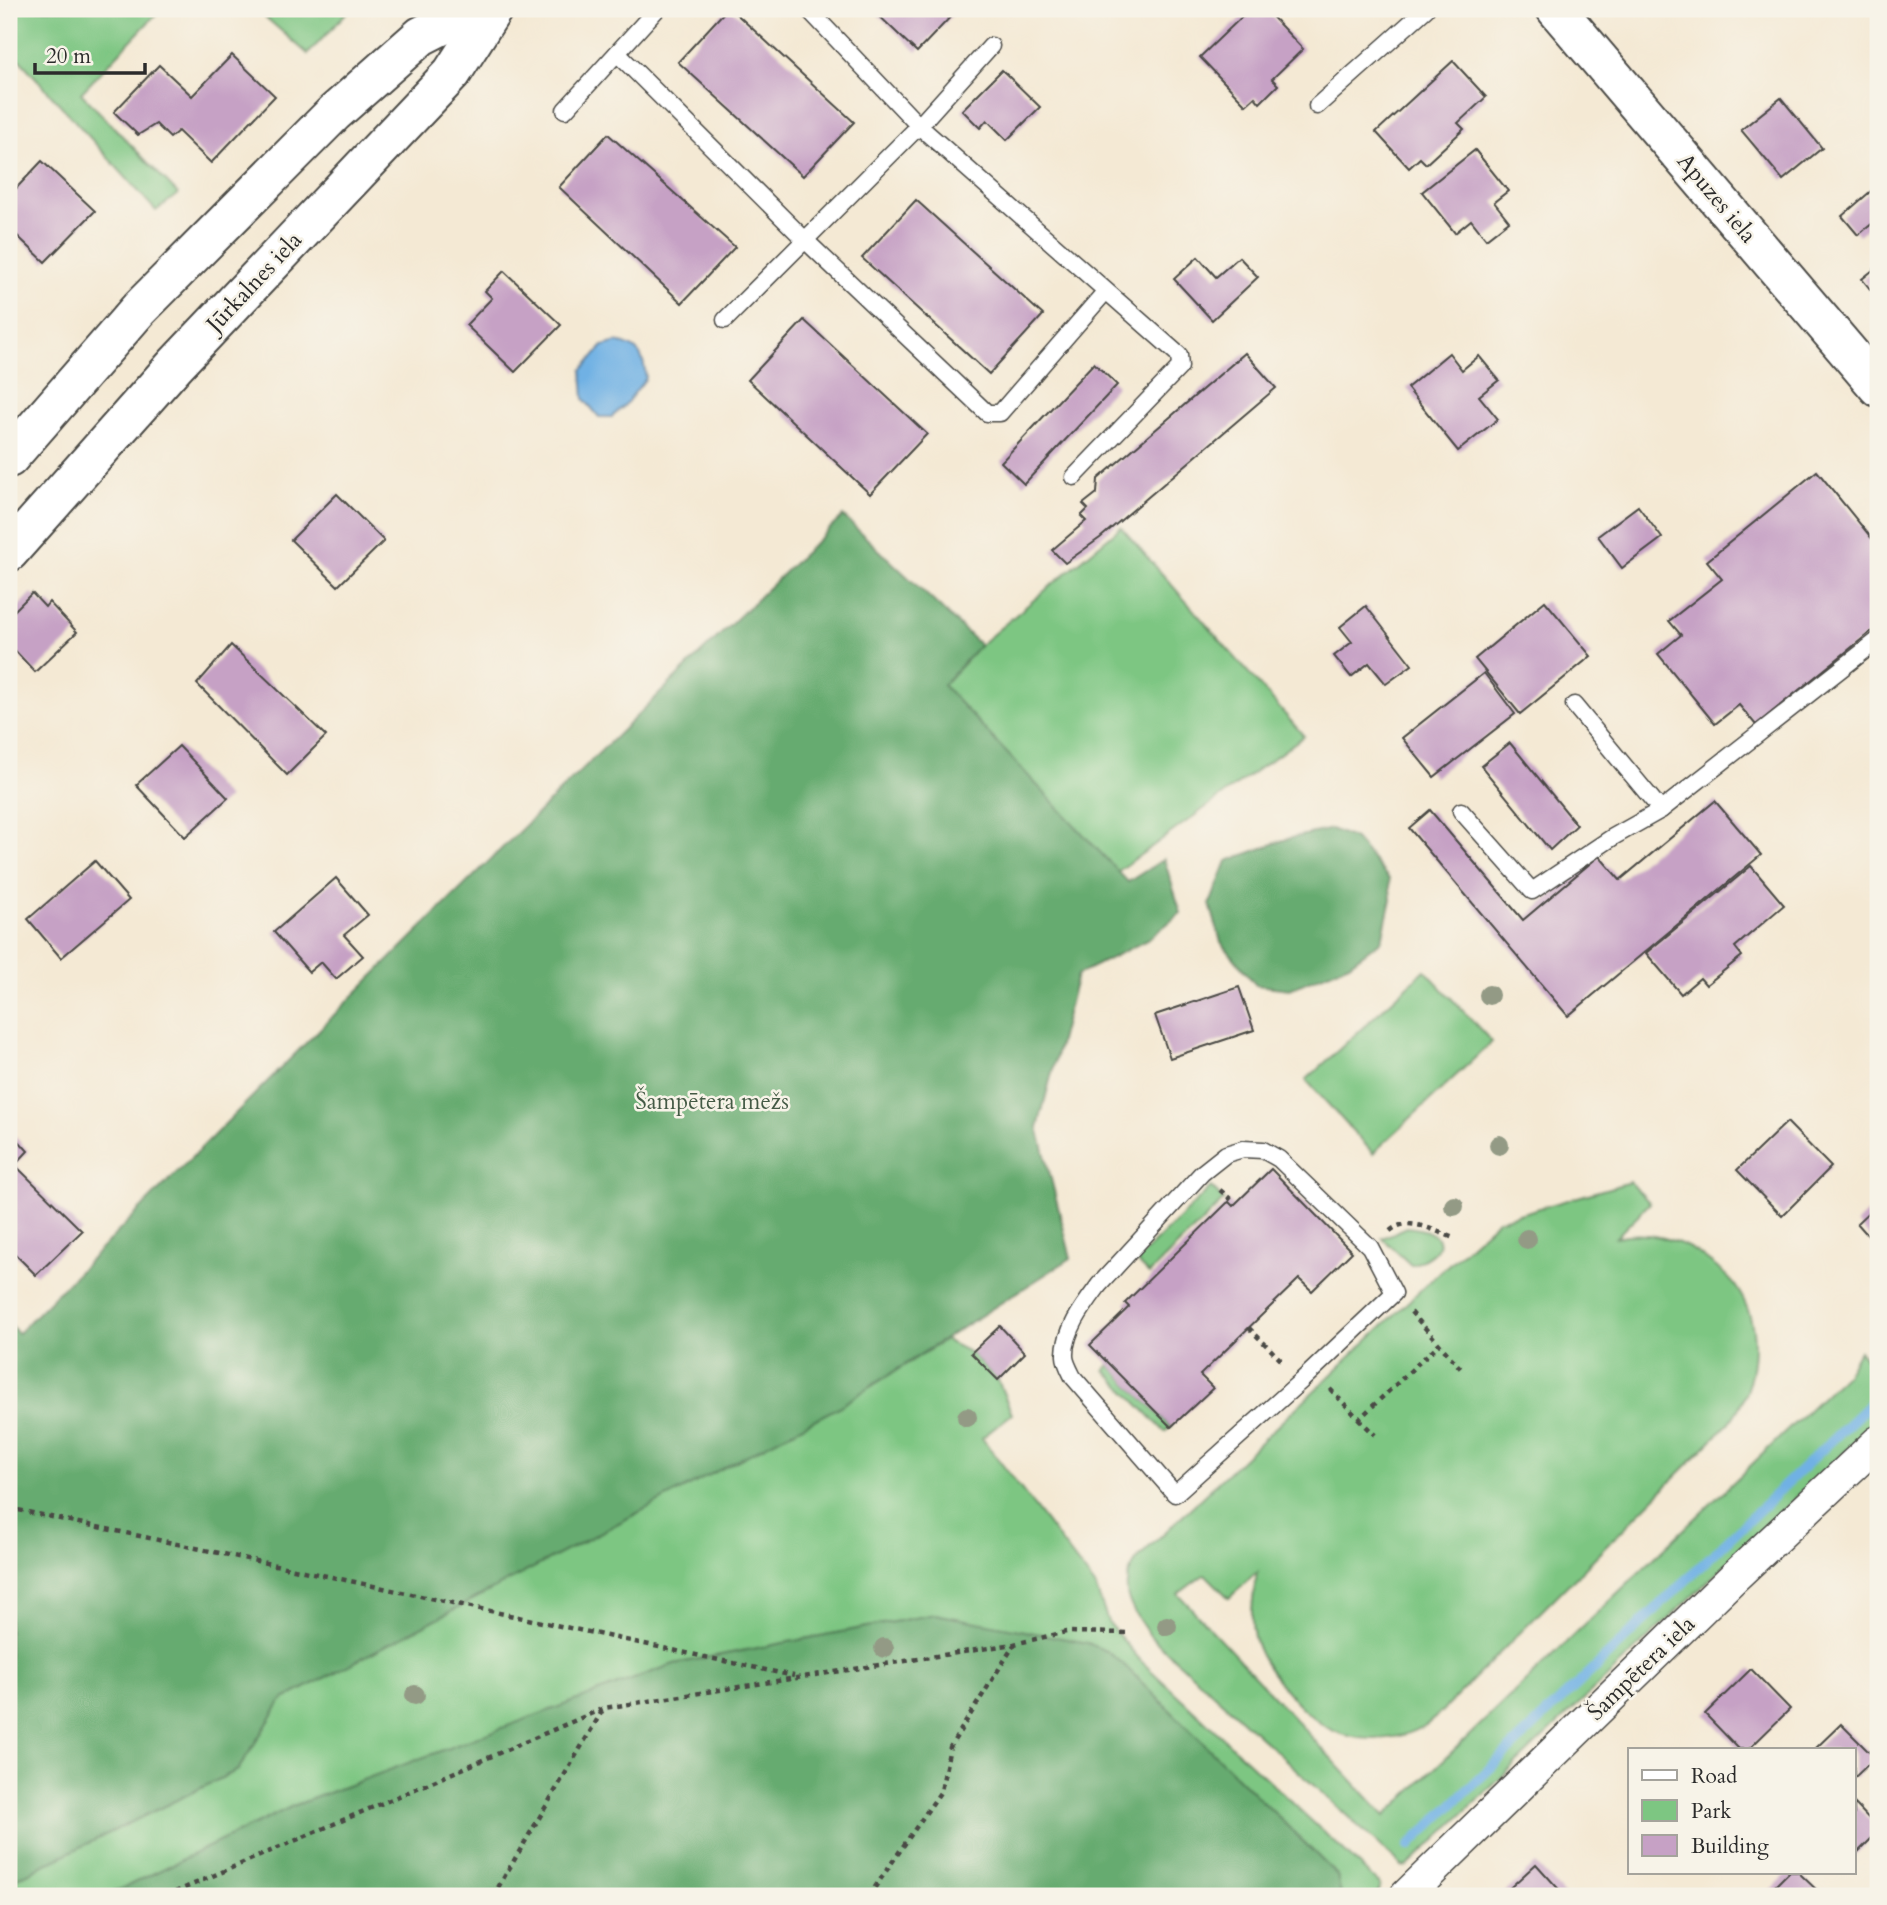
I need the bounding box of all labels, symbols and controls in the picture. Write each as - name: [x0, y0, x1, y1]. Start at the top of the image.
- scale bar: [35, 32, 145, 76]
- text: 20 m: [46, 42, 91, 71]
- street label: Apuzes iela: [1670, 146, 1764, 250]
- street label: Jūrkalnes iela: [197, 225, 309, 341]
- park label: Šampētera mežs: [635, 1085, 789, 1117]
- street label: Šampētera iela: [1580, 1608, 1702, 1727]
- legend: [1628, 1748, 1856, 1874]
- text: Road: [1691, 1762, 1737, 1791]
- text: Park: [1691, 1797, 1732, 1826]
- text: Building: [1691, 1832, 1769, 1861]

